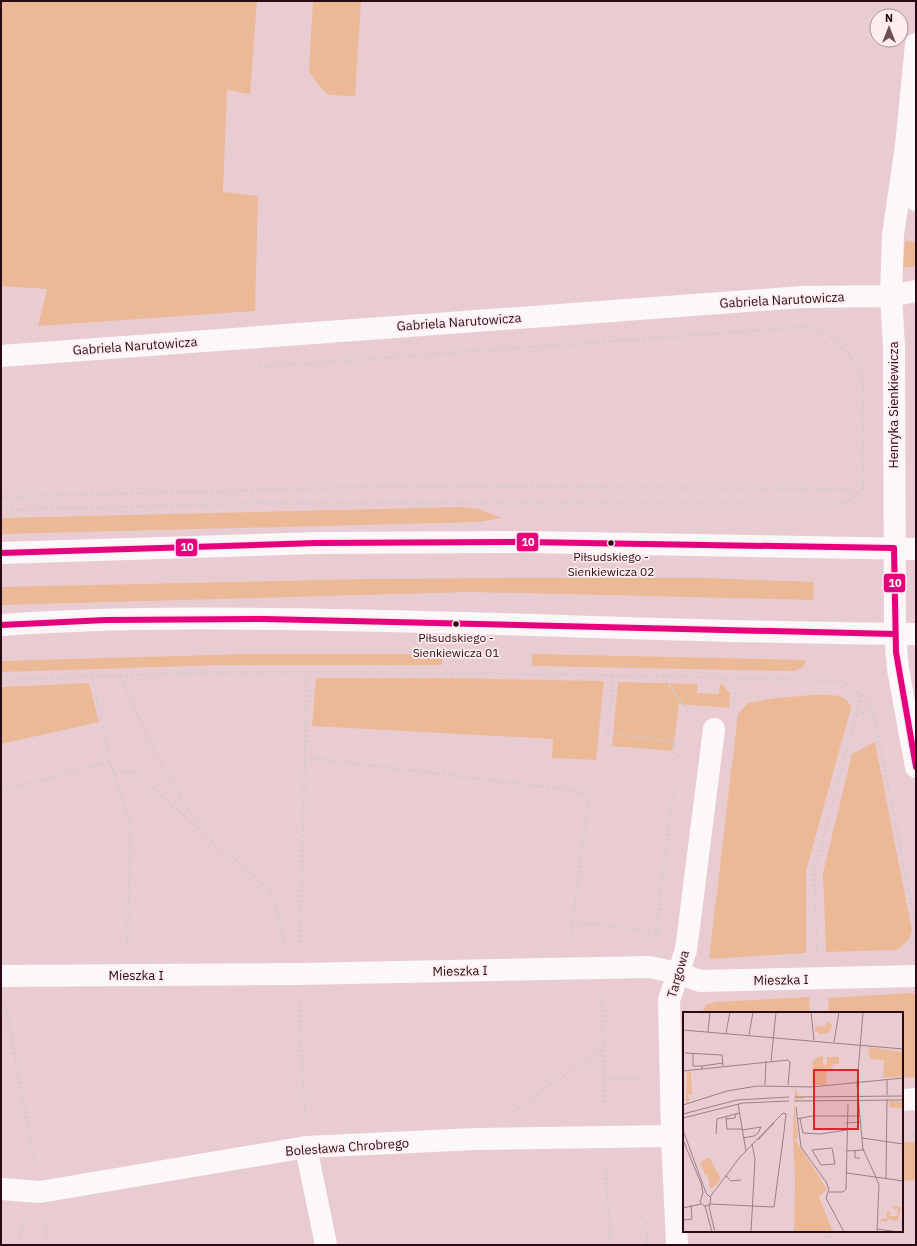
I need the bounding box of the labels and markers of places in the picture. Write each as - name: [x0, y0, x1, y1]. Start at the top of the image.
- marker: Piłsudskiego - Sienkiewicza 02: [606, 538, 616, 548]
- place label: Piłsudskiego - Sienkiewicza 02: [568, 549, 654, 579]
- marker: Piłsudskiego - Sienkiewicza 01: [451, 619, 461, 629]
- place label: Piłsudskiego - Sienkiewicza 01: [413, 630, 499, 660]

